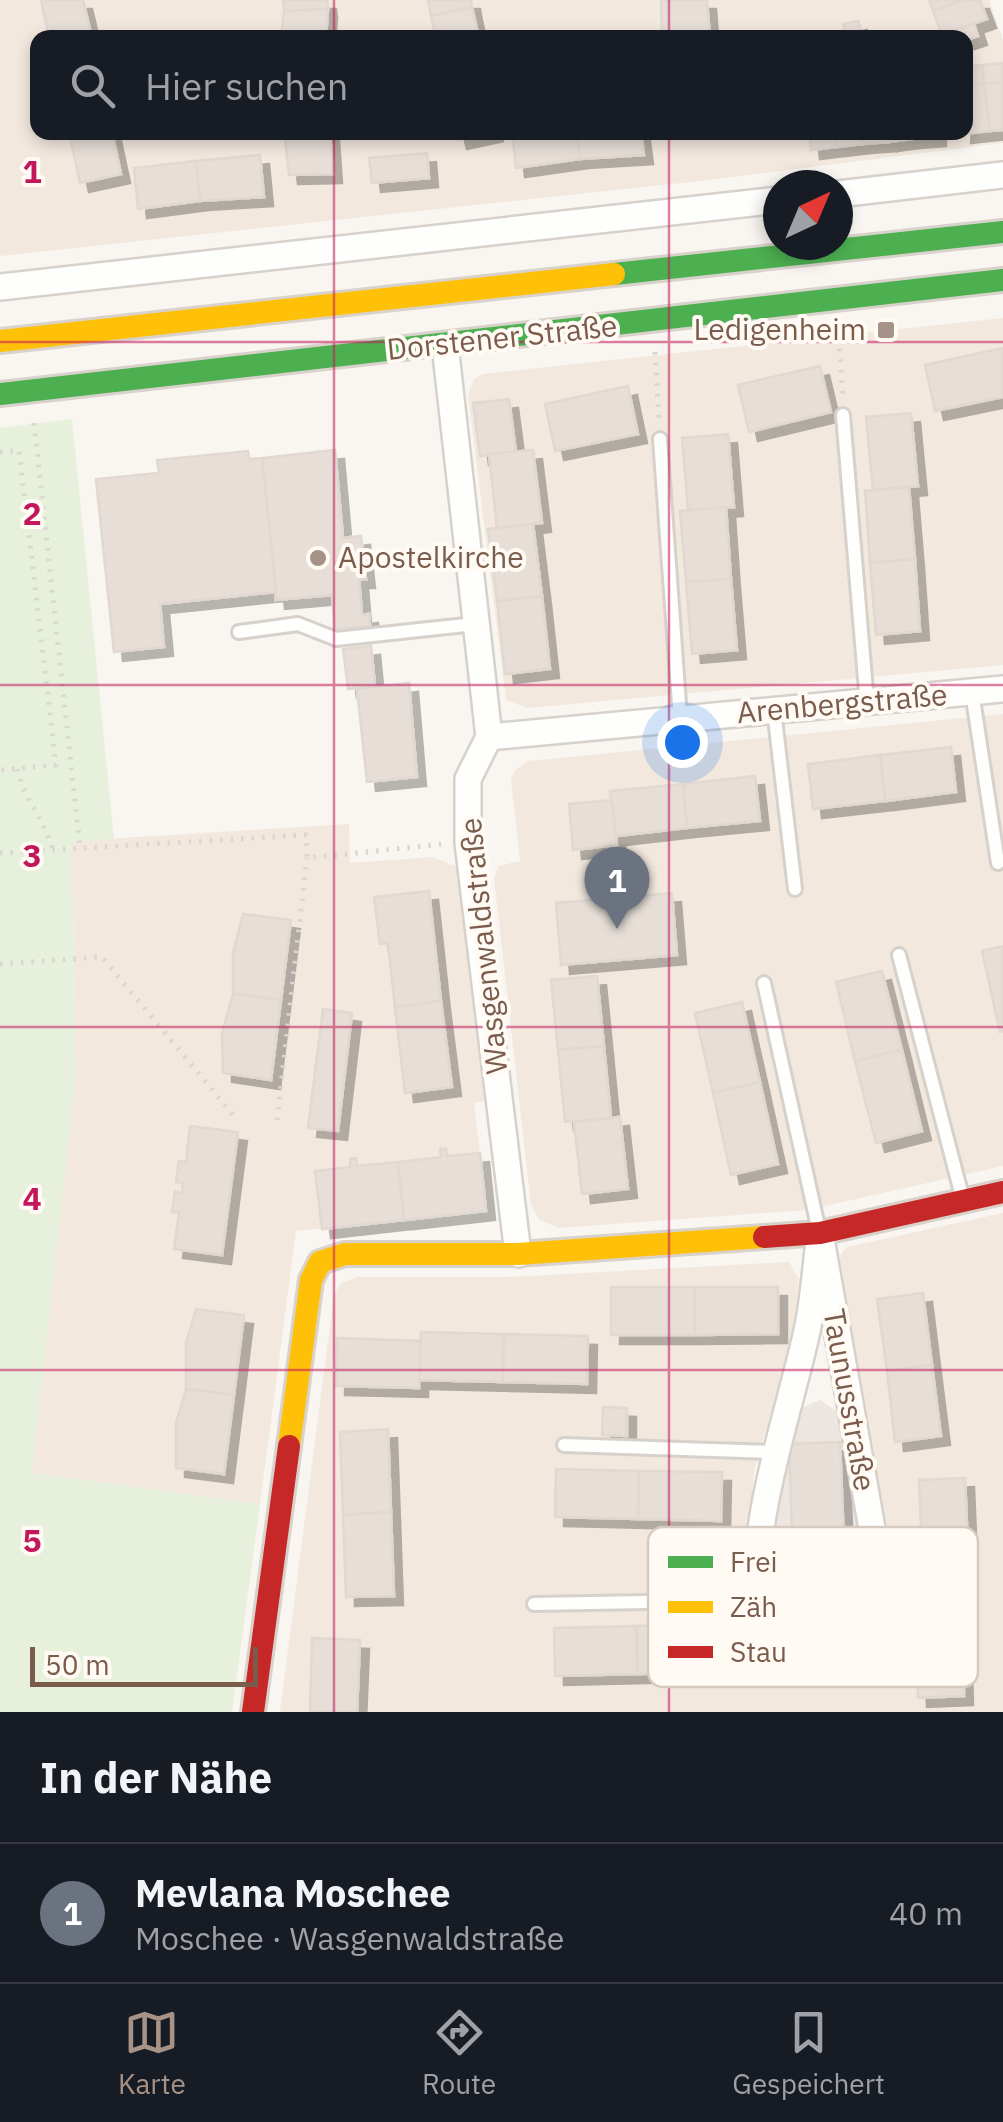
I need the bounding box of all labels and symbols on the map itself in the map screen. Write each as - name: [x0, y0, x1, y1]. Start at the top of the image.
- text: 1: [22, 150, 42, 192]
- north arrow: [763, 170, 853, 260]
- street label: Dorstener Straße: [385, 305, 619, 368]
- place label: Ledigenheim: [694, 309, 866, 348]
- marker: Ledigenheim: [875, 319, 897, 341]
- text: 2: [22, 492, 42, 534]
- place label: Apostelkirche: [338, 537, 524, 576]
- marker: Apostelkirche: [307, 547, 329, 569]
- street label: Arenbergstraße: [735, 674, 949, 731]
- your location: [657, 717, 708, 768]
- street label: Wasgenwaldstraße: [450, 816, 515, 1076]
- text: 3: [22, 834, 42, 876]
- pin: 1: [584, 846, 650, 929]
- text: 4: [22, 1177, 42, 1219]
- street label: Taunusstraße: [815, 1306, 886, 1494]
- text: 5: [22, 1519, 42, 1561]
- legend: [648, 1527, 978, 1687]
- text: Frei: [730, 1543, 778, 1580]
- text: Zäh: [730, 1588, 777, 1625]
- text: Stau: [730, 1633, 787, 1670]
- scale bar: [30, 1642, 258, 1686]

